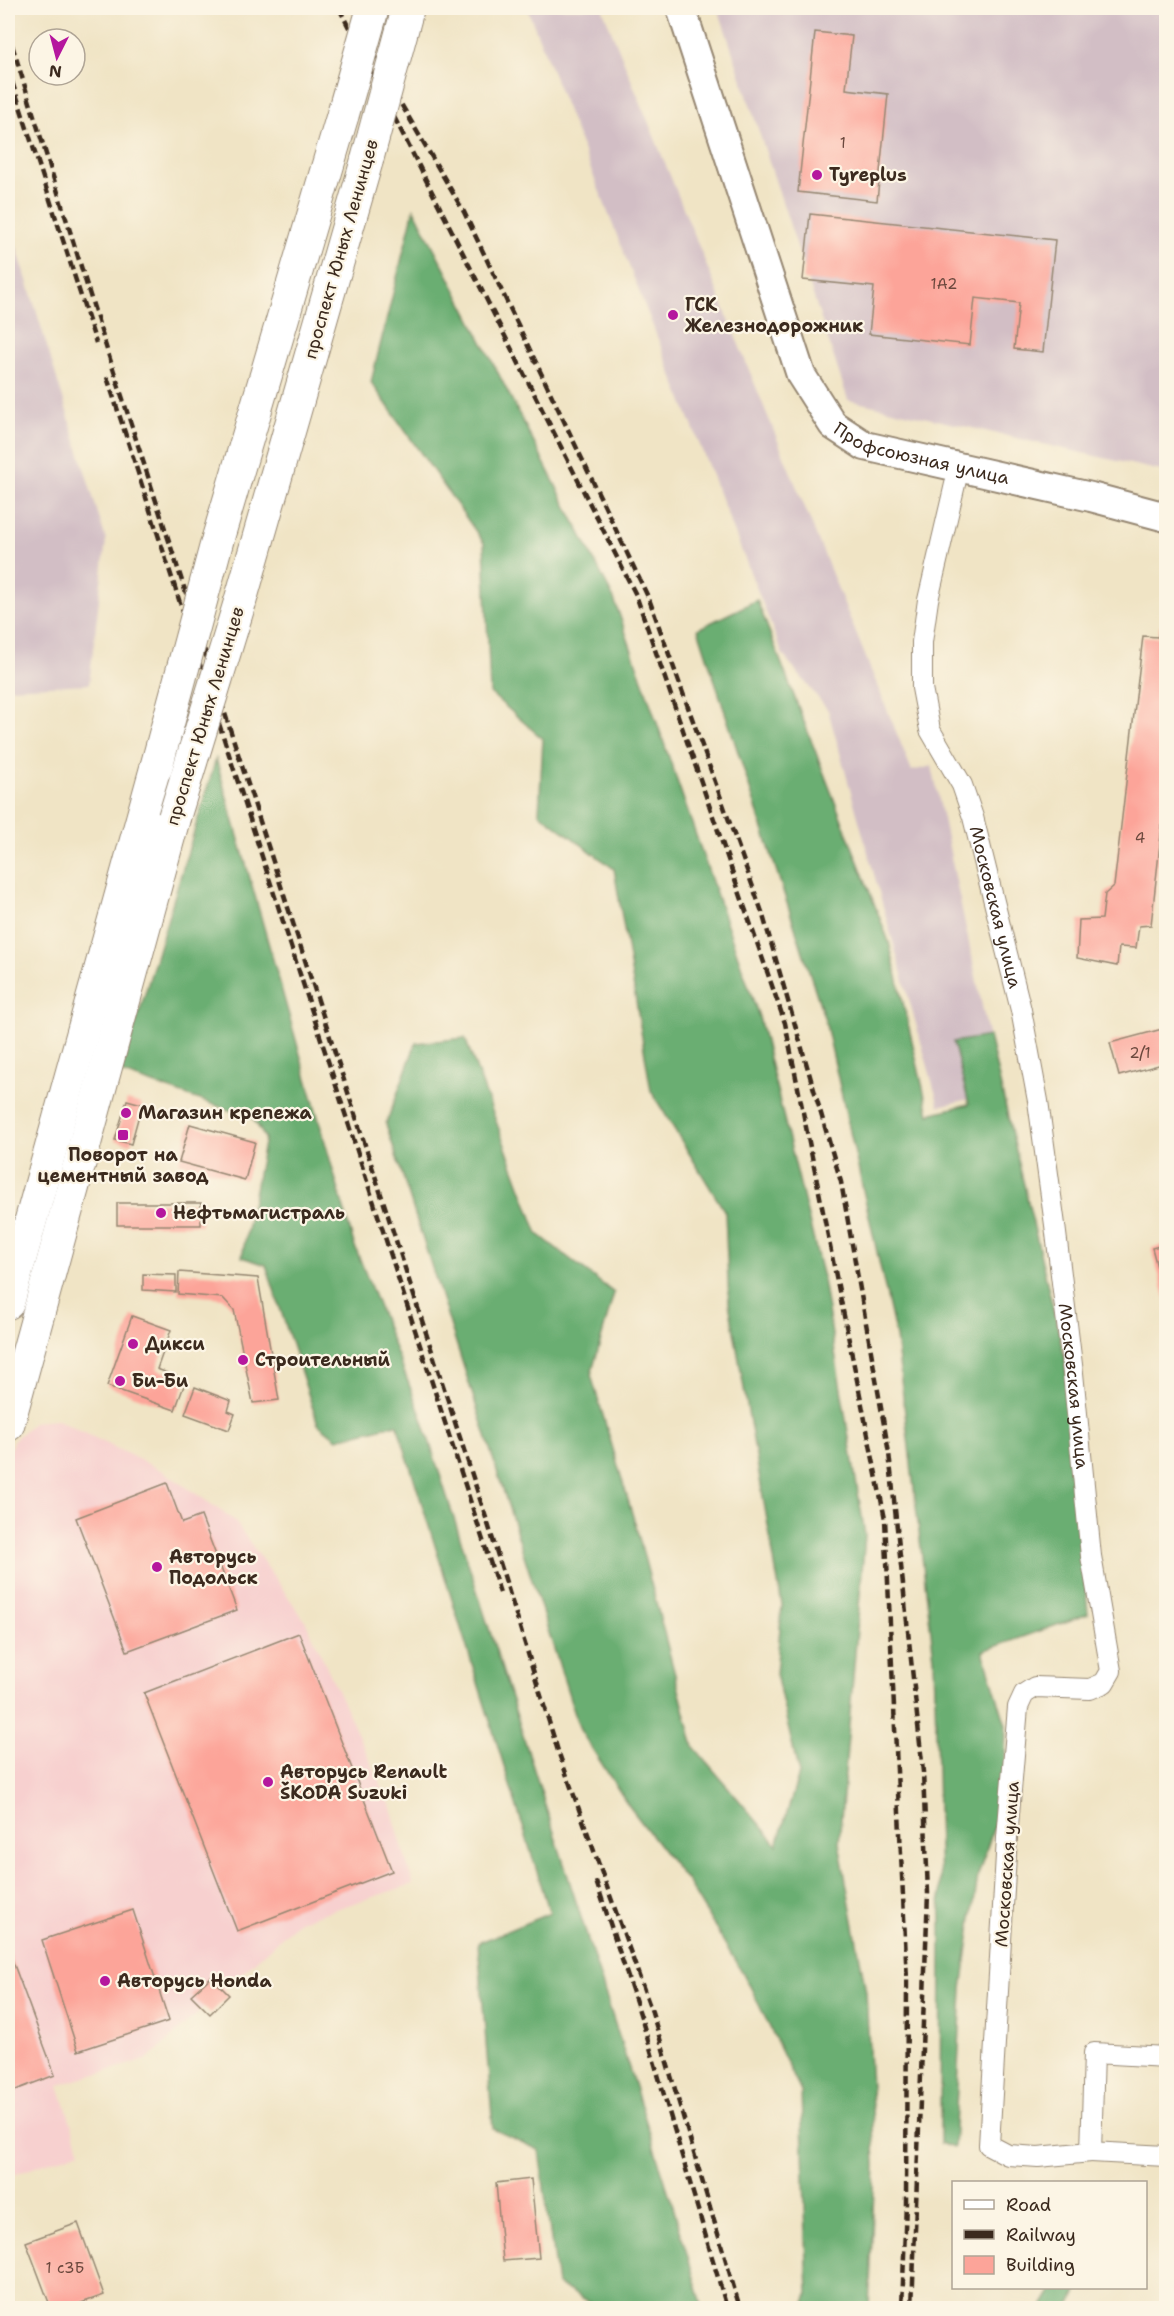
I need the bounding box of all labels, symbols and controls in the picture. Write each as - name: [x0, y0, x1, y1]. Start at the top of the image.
- north arrow: [27, 27, 87, 87]
- text: N: [48, 60, 63, 83]
- house number: 1: [840, 133, 846, 153]
- street label: проспект Юных Ленинцев: [298, 136, 384, 362]
- place label: Tyreplus: [829, 163, 907, 187]
- marker: Tyreplus: [810, 168, 824, 182]
- house number: 1А2: [931, 274, 957, 294]
- place label: ГСК Железнодорожник: [685, 293, 863, 338]
- marker: ГСК Железнодорожник: [666, 308, 680, 322]
- street label: Профсоюзная улица: [829, 417, 1012, 490]
- street label: проспект Юных Ленинцев: [160, 604, 250, 828]
- street label: Московская улица: [964, 823, 1027, 991]
- house number: 4: [1135, 828, 1145, 848]
- house number: 2/1: [1129, 1043, 1151, 1063]
- place label: Магазин крепежа: [138, 1101, 312, 1125]
- marker: Магазин крепежа: [119, 1106, 133, 1120]
- marker: Поворот на цементный завод: [116, 1128, 130, 1142]
- place label: Поворот на цементный завод: [37, 1143, 209, 1188]
- place label: Нефтьмагистраль: [173, 1201, 345, 1225]
- marker: Нефтьмагистраль: [154, 1206, 168, 1220]
- street label: Московская улица: [1053, 1302, 1094, 1470]
- place label: Дикси: [145, 1332, 205, 1356]
- marker: Дикси: [126, 1337, 140, 1351]
- place label: Строительный: [255, 1348, 391, 1372]
- marker: Строительный: [236, 1353, 250, 1367]
- place label: Би-Би: [132, 1369, 189, 1393]
- marker: Би-Би: [113, 1374, 127, 1388]
- place label: Авторусь Подольск: [169, 1545, 258, 1590]
- marker: Авторусь Подольск: [150, 1560, 164, 1574]
- place label: Авторусь Renault ŠKODA Suzuki: [280, 1760, 447, 1805]
- marker: Авторусь Renault ŠKODA Suzuki: [261, 1775, 275, 1789]
- street label: Московская улица: [989, 1780, 1025, 1948]
- place label: Авторусь Honda: [117, 1969, 272, 1993]
- marker: Авторусь Honda: [98, 1974, 112, 1988]
- legend: [952, 2181, 1147, 2289]
- text: Road: [1006, 2193, 1051, 2217]
- text: Railway: [1006, 2223, 1076, 2247]
- text: Building: [1006, 2253, 1075, 2277]
- house number: 1 с3Б: [46, 2258, 84, 2278]

